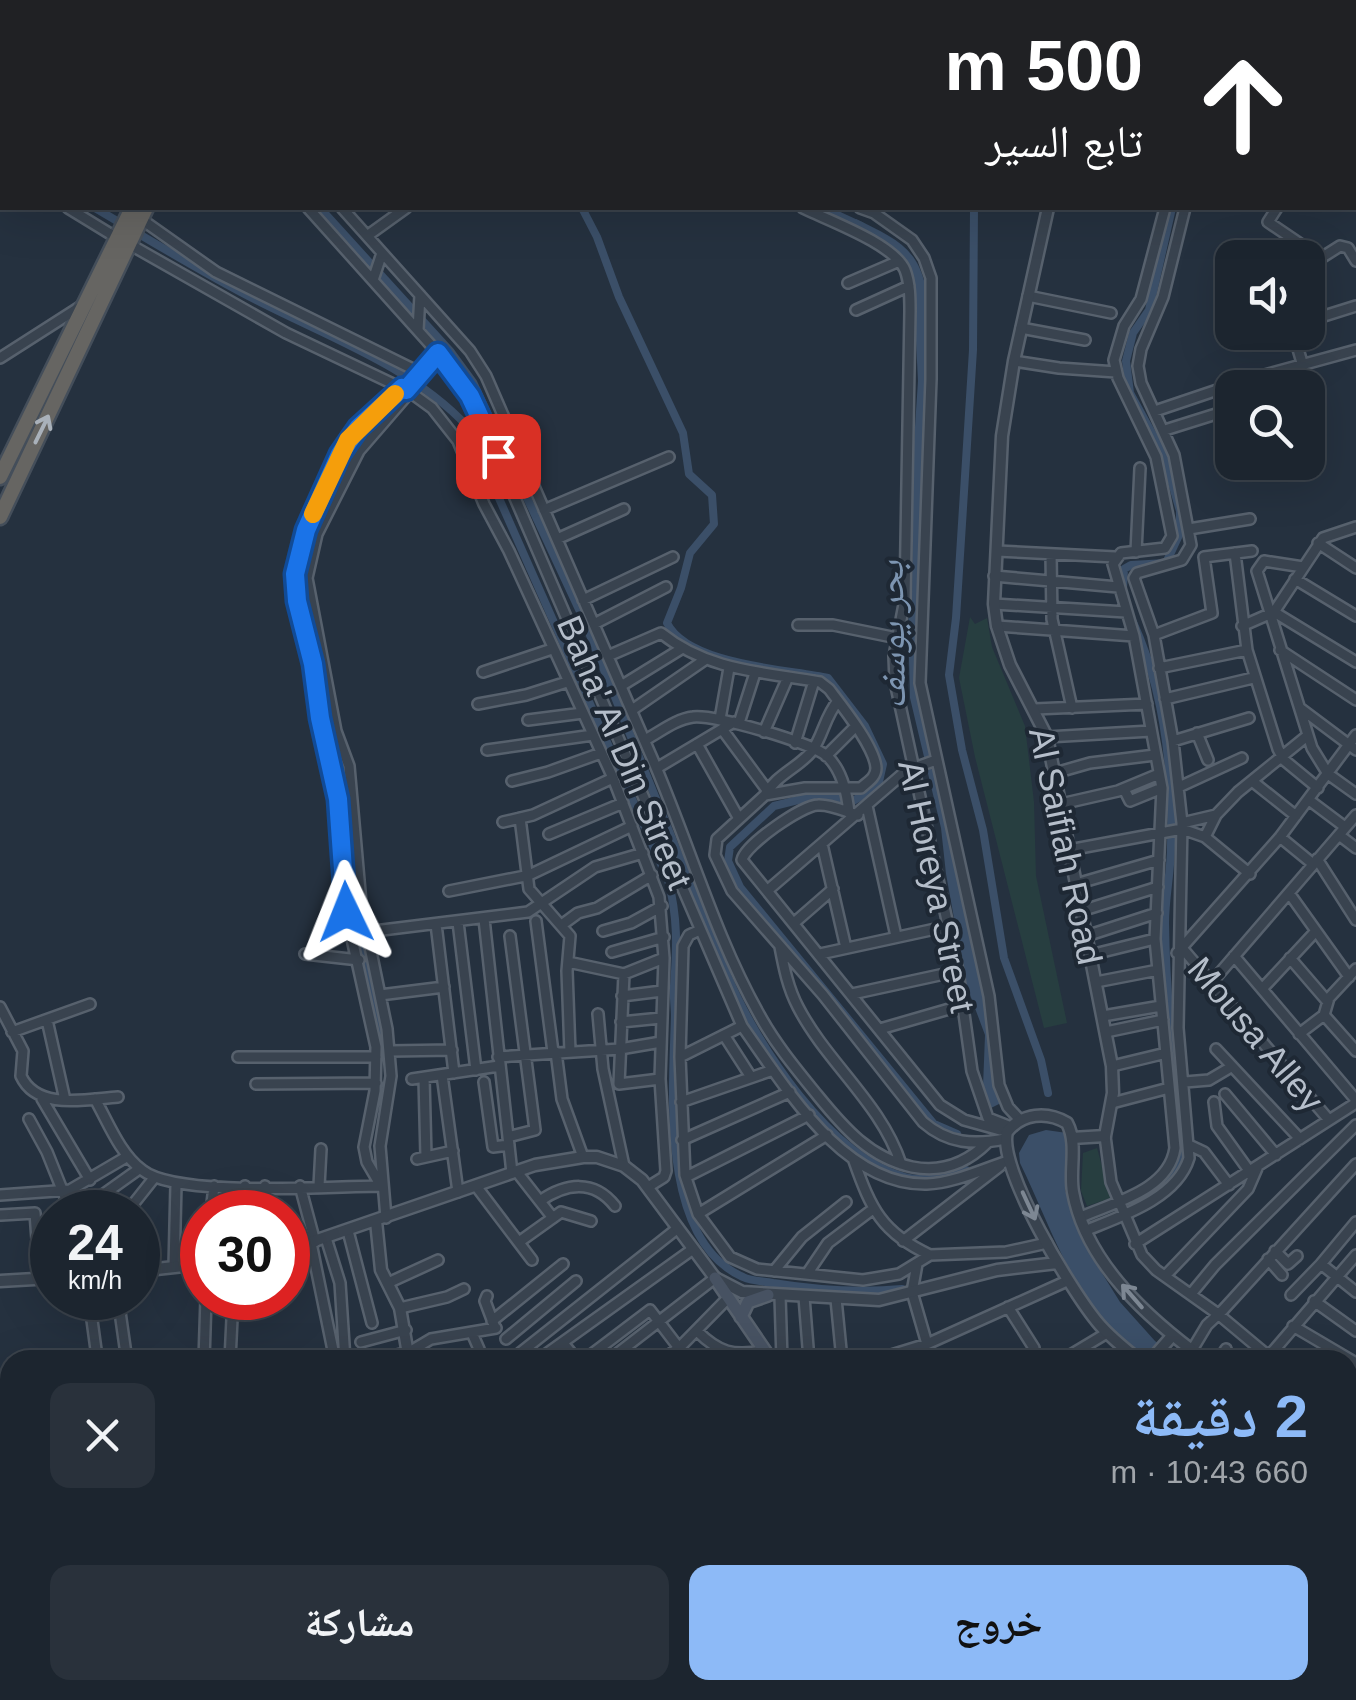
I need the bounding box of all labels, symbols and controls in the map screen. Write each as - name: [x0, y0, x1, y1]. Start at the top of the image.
- text: 500 m: [945, 27, 1143, 105]
- icon: ahead: [1178, 40, 1308, 170]
- text: تابع السير: [985, 116, 1143, 167]
- map controls: [1215, 240, 1325, 480]
- button: sound: [1215, 240, 1325, 350]
- button: search: [1215, 370, 1325, 480]
- pin: [456, 414, 541, 499]
- one-way arrow: [34, 415, 53, 445]
- icon: arrive: [471, 429, 526, 484]
- water label: بحر يوسف: [869, 560, 913, 710]
- street label: Baha' Al Din Street: [550, 610, 700, 895]
- street label: Al Saifiah Road: [1022, 724, 1110, 968]
- street label: Al Horeya Street: [891, 756, 983, 1016]
- position arrow: [294, 860, 398, 964]
- street label: Mousa Alley: [1180, 949, 1332, 1119]
- speed limit sign: 30: [180, 1190, 310, 1320]
- one-way arrow: [1021, 1190, 1040, 1220]
- text: 24: [67, 1215, 123, 1271]
- text: km/h: [68, 1266, 122, 1294]
- one-way arrow: [1121, 1284, 1143, 1310]
- button: close: [50, 1383, 155, 1488]
- text: 2 دقيقة: [1132, 1383, 1308, 1450]
- text: 660 m · 10:43: [1111, 1454, 1308, 1490]
- button: مشاركة: [50, 1565, 669, 1680]
- button: خروج: [689, 1565, 1308, 1680]

